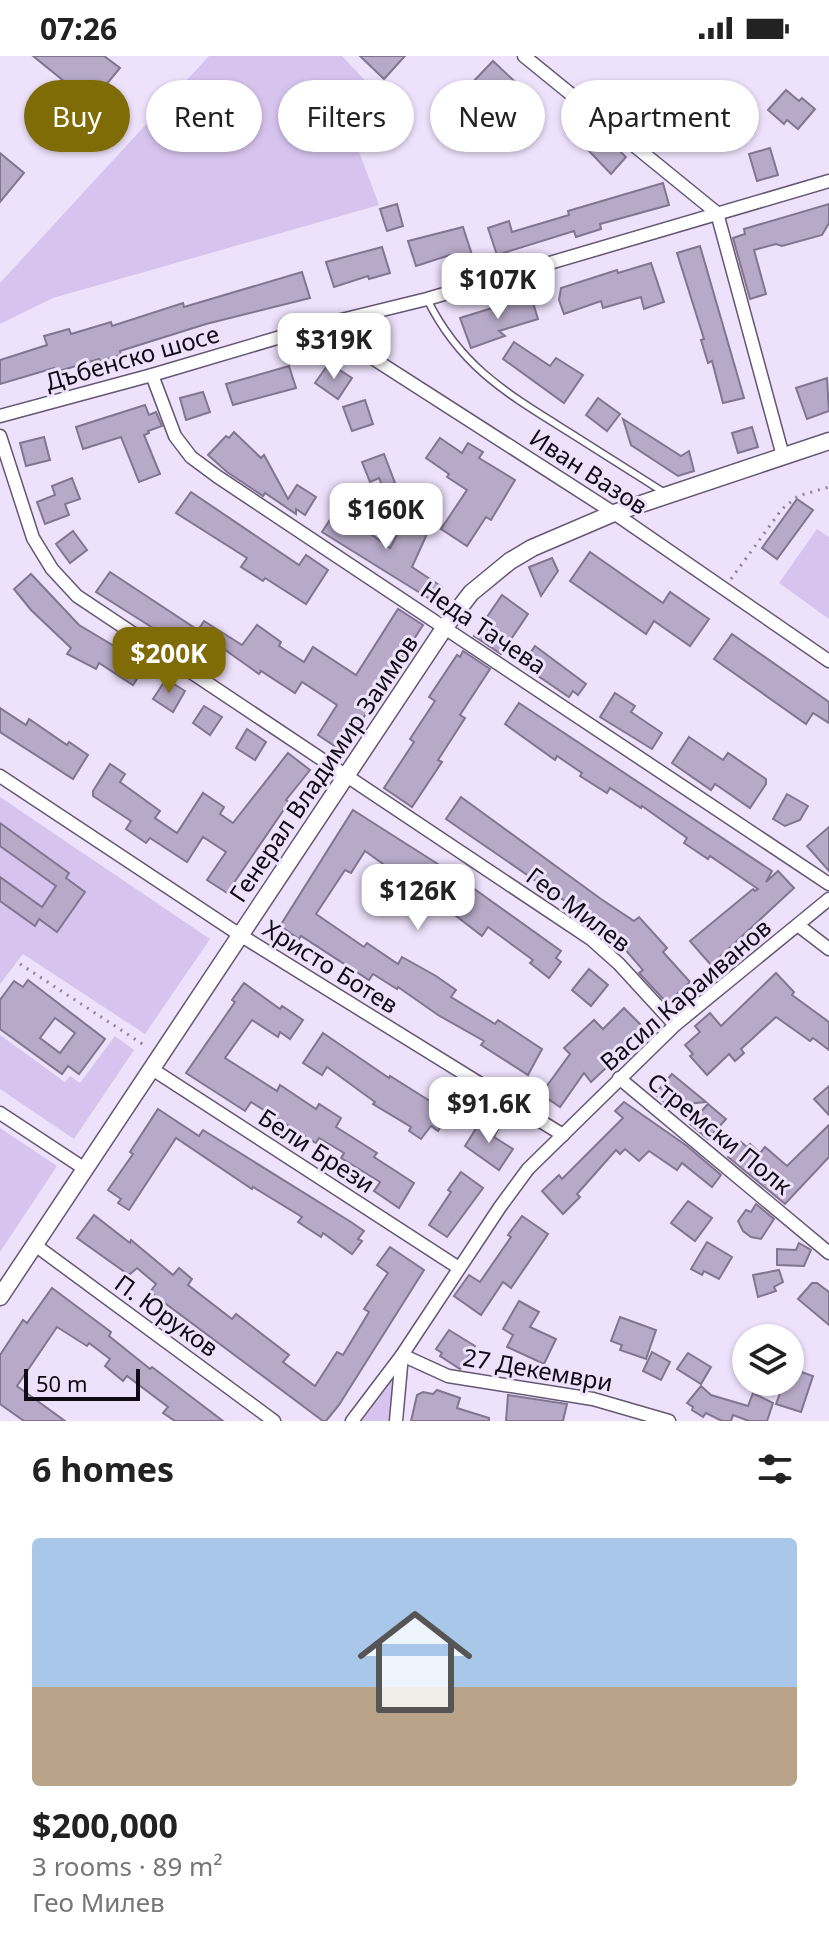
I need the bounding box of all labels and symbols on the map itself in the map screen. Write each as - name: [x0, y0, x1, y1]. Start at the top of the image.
- pin: $107K: [442, 253, 554, 321]
- pin: $319K: [278, 313, 390, 381]
- street label: Дъбенско шосе: [41, 316, 223, 398]
- street label: Иван Вазов: [524, 421, 654, 521]
- pin: $160K: [330, 483, 442, 551]
- street label: Неда Тачева: [415, 573, 553, 681]
- pin: $200K: [113, 627, 225, 695]
- street label: Генерал Владимир Заимов: [221, 628, 425, 908]
- street label: Гео Милев: [520, 859, 638, 959]
- pin: $126K: [362, 864, 474, 932]
- street label: Христо Ботев: [257, 911, 405, 1021]
- street label: Васил Караиванов: [593, 911, 777, 1077]
- street label: Стремски Полк: [641, 1064, 799, 1202]
- pin: $91.6K: [424, 1077, 554, 1145]
- street label: Бели Брези: [253, 1100, 381, 1200]
- street label: П. Юруков: [109, 1266, 225, 1364]
- street label: 27 Декември: [461, 1340, 615, 1398]
- scale bar: [24, 1365, 140, 1401]

